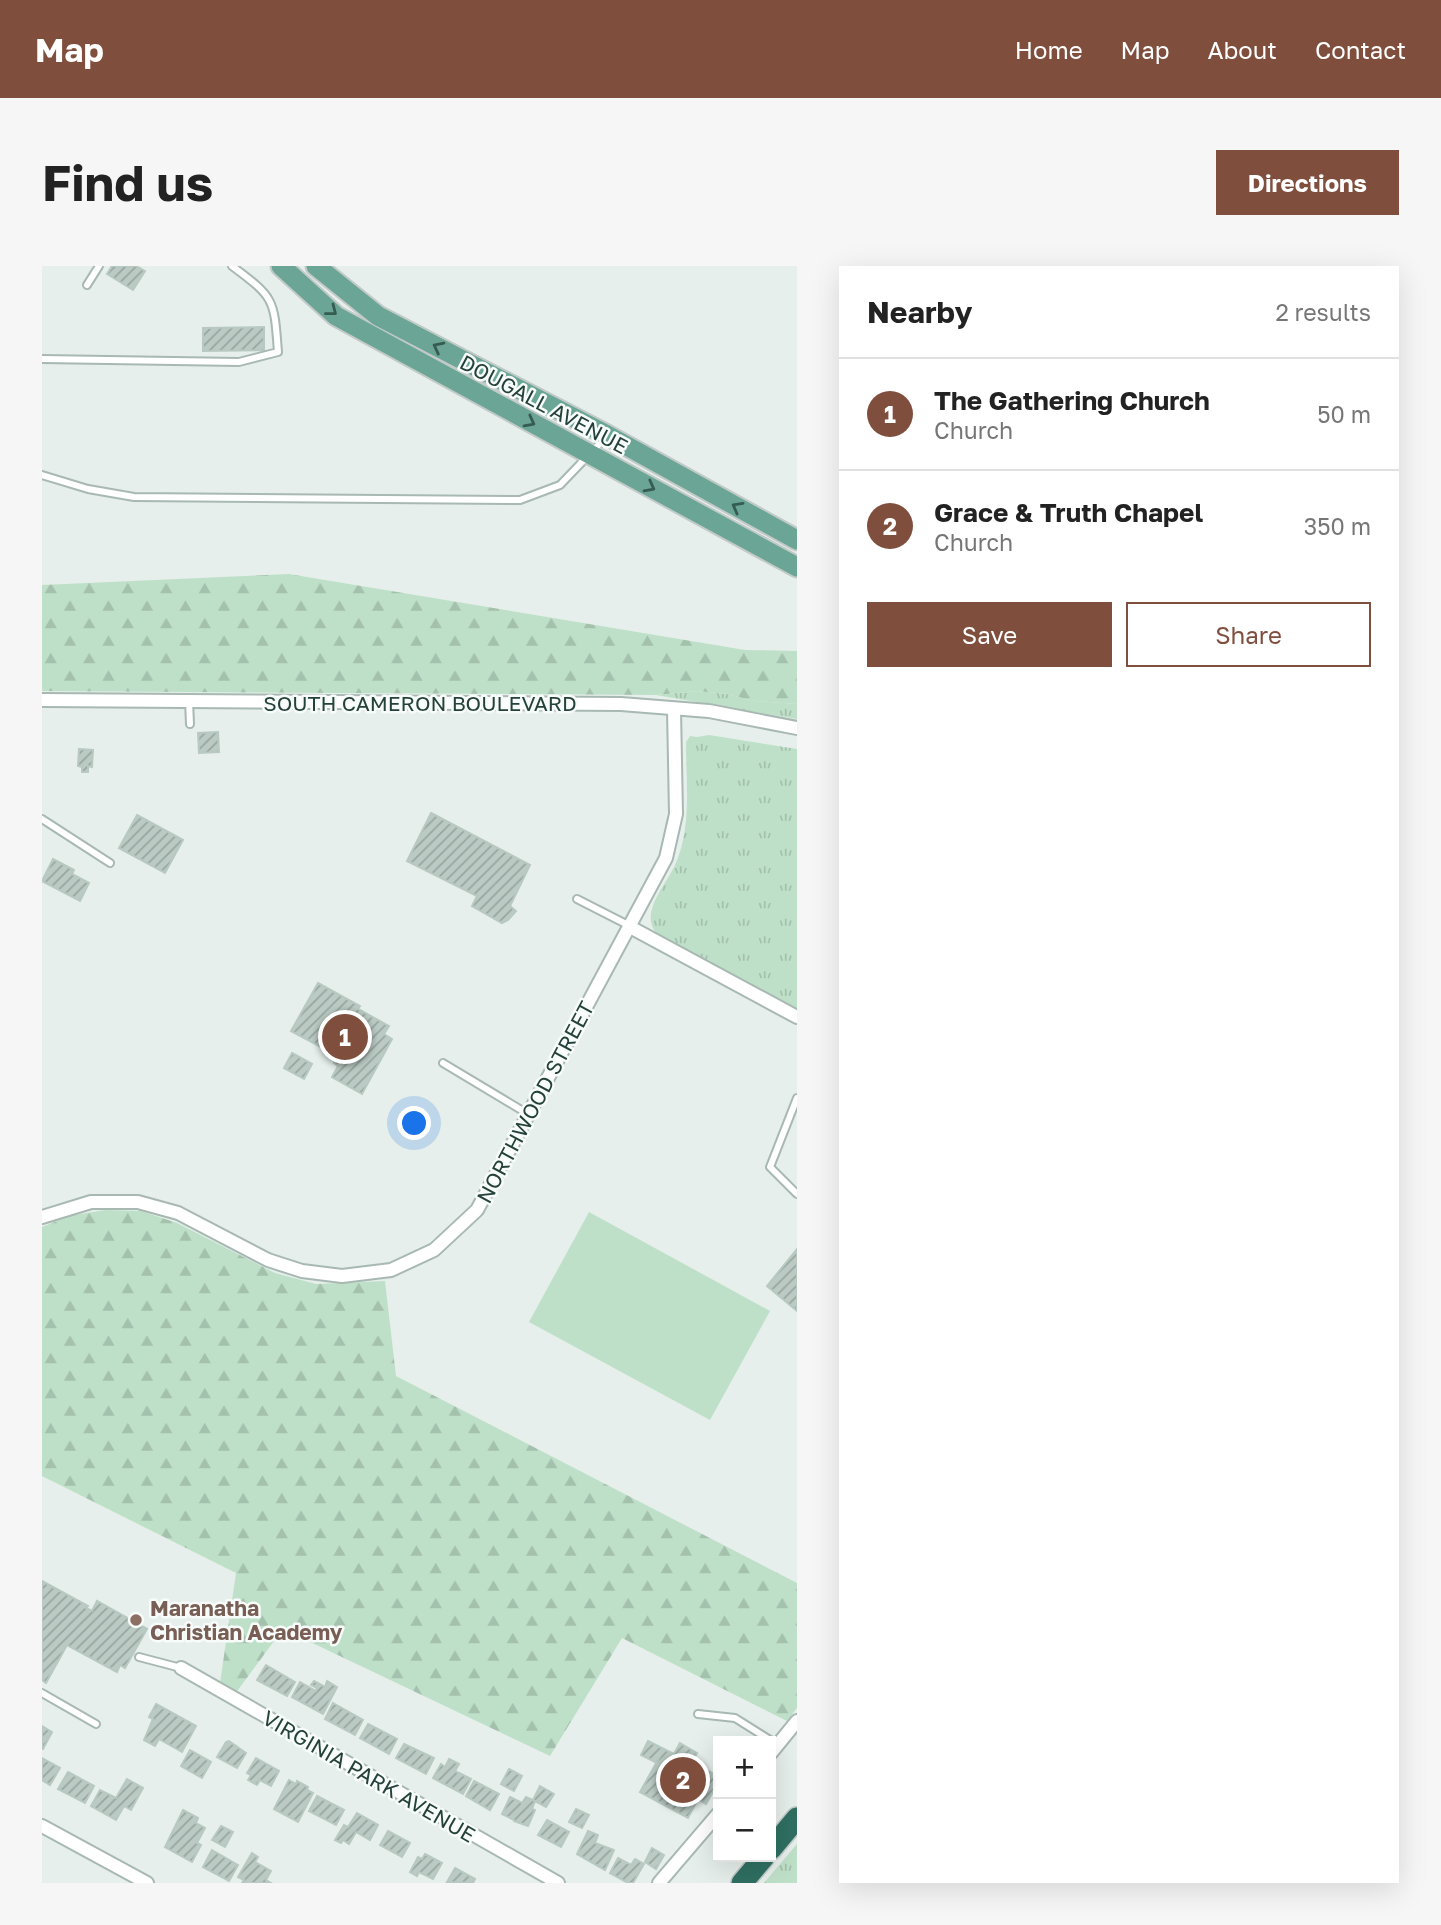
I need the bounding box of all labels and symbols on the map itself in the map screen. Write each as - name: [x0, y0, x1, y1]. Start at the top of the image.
- one-way arrow: [324, 303, 336, 316]
- one-way arrow: [433, 342, 445, 356]
- street label: DOUGALL AVENUE: [456, 349, 632, 459]
- one-way arrow: [523, 414, 535, 427]
- one-way arrow: [642, 479, 655, 492]
- one-way arrow: [732, 502, 745, 515]
- street label: SOUTH CAMERON BOULEVARD: [263, 690, 577, 716]
- street label: NORTHWOOD STREET: [471, 997, 599, 1207]
- pin: 1: [322, 1011, 368, 1063]
- your location: [397, 1106, 431, 1140]
- place label: Maranatha Christian Academy: [150, 1595, 343, 1645]
- marker: Maranatha Christian Academy: [128, 1612, 144, 1628]
- street label: VIRGINIA PARK AVENUE: [258, 1704, 480, 1848]
- pin: 2: [660, 1754, 706, 1806]

